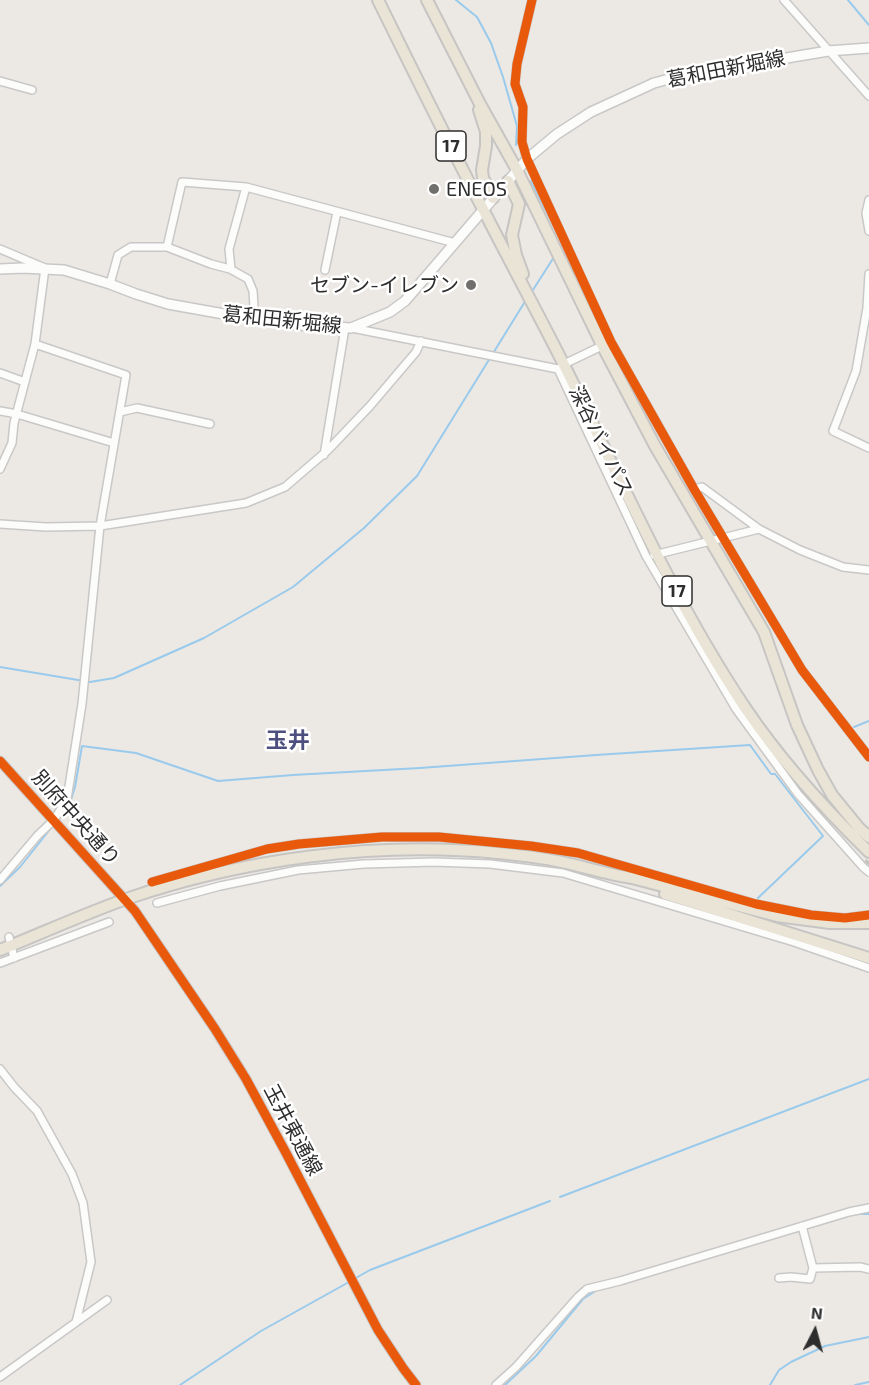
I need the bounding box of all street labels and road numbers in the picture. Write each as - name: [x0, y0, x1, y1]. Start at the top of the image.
- street label: 葛和田新堀線: [665, 46, 787, 92]
- road number: 17: [436, 131, 466, 161]
- street label: 葛和田新堀線: [221, 302, 343, 338]
- street label: 深谷バイパス: [564, 382, 638, 500]
- road number: 17: [662, 576, 692, 606]
- street label: 別府中央通り: [27, 765, 125, 871]
- street label: 玉井東通線: [259, 1080, 327, 1180]

